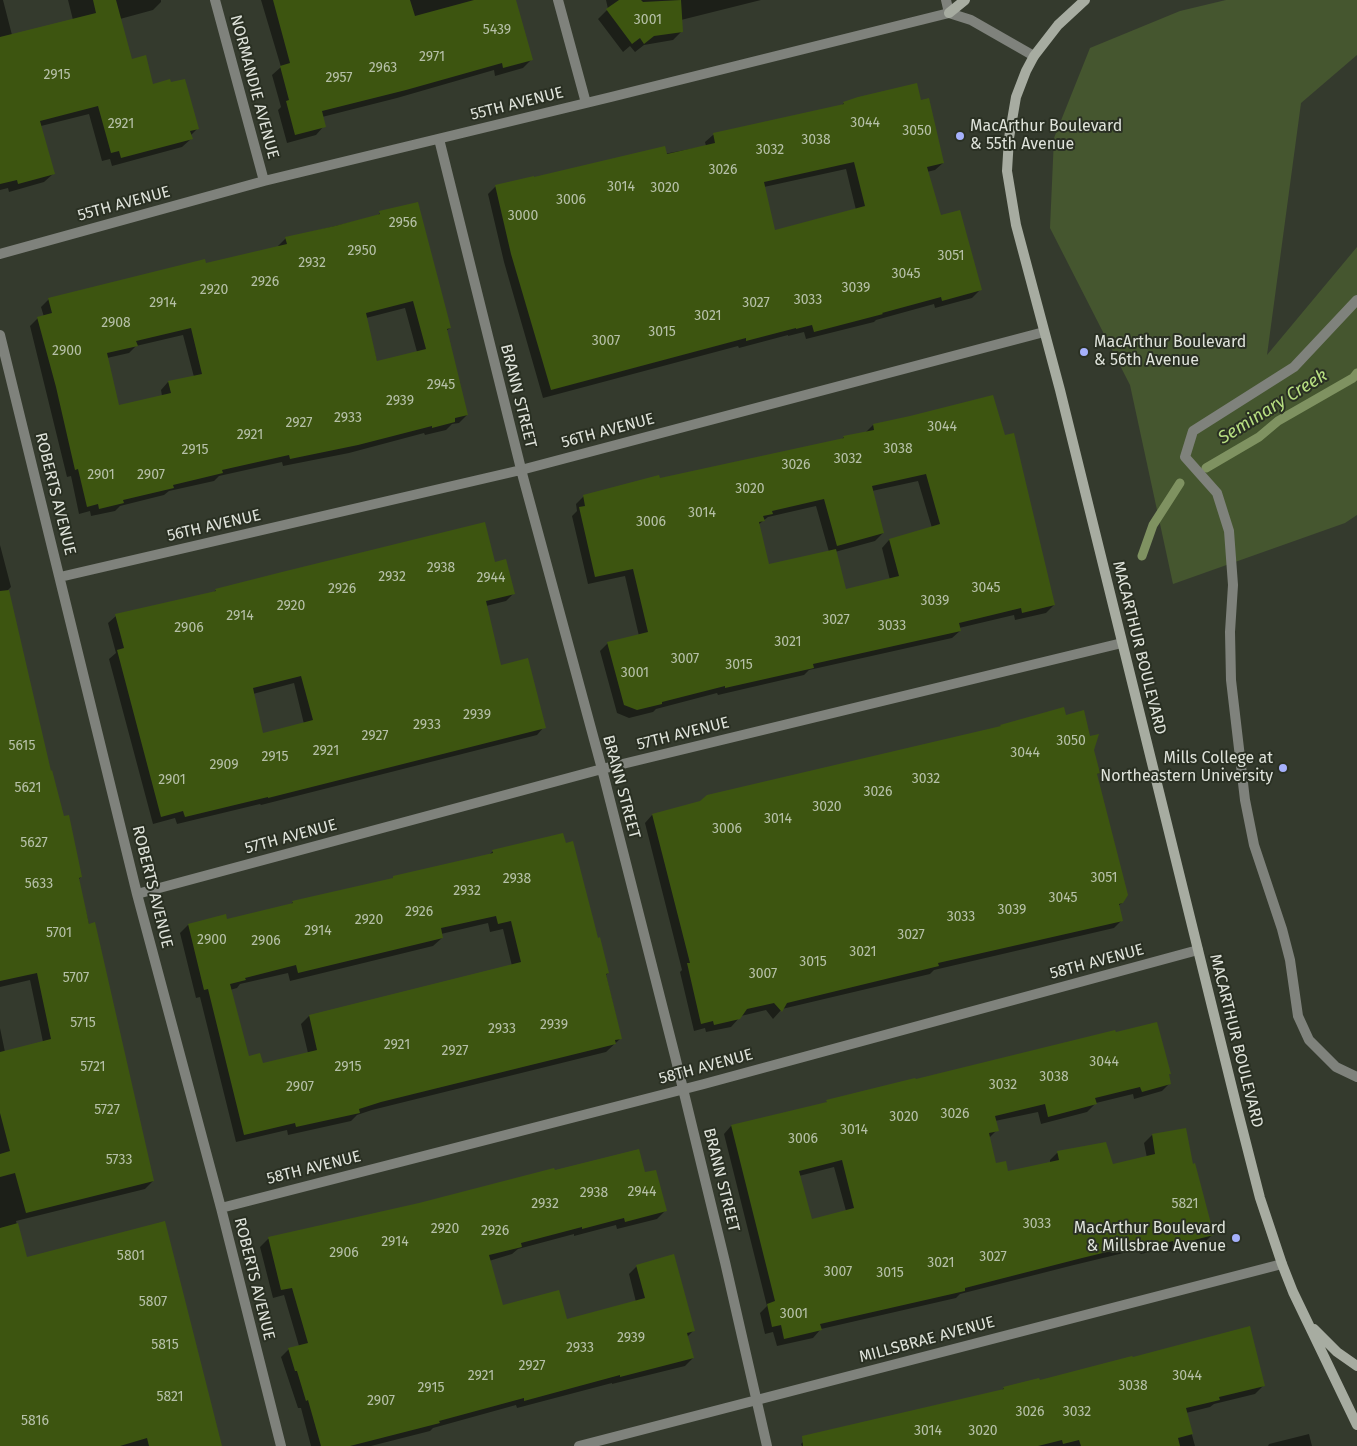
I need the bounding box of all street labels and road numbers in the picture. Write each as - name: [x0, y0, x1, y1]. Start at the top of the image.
- street label: NORMANDIE AVENUE: [226, 13, 282, 161]
- street label: 55TH AVENUE: [468, 83, 566, 125]
- street label: 55TH AVENUE: [76, 182, 172, 226]
- street label: BRANN STREET: [496, 342, 540, 450]
- street label: 56TH AVENUE: [559, 409, 657, 453]
- street label: ROBERTS AVENUE: [30, 431, 80, 557]
- street label: 56TH AVENUE: [165, 506, 263, 546]
- street label: MACARTHUR BOULEVARD: [1108, 559, 1170, 737]
- street label: 57TH AVENUE: [635, 713, 731, 755]
- street label: BRANN STREET: [598, 733, 644, 841]
- street label: 57TH AVENUE: [243, 815, 339, 859]
- street label: ROBERTS AVENUE: [127, 824, 177, 950]
- street label: 58TH AVENUE: [1048, 940, 1146, 984]
- street label: MACARTHUR BOULEVARD: [1205, 952, 1267, 1130]
- street label: 58TH AVENUE: [657, 1045, 755, 1089]
- street label: BRANN STREET: [699, 1126, 743, 1234]
- street label: 58TH AVENUE: [265, 1147, 363, 1189]
- street label: ROBERTS AVENUE: [229, 1216, 279, 1342]
- street label: MILLSBRAE AVENUE: [857, 1313, 997, 1367]

